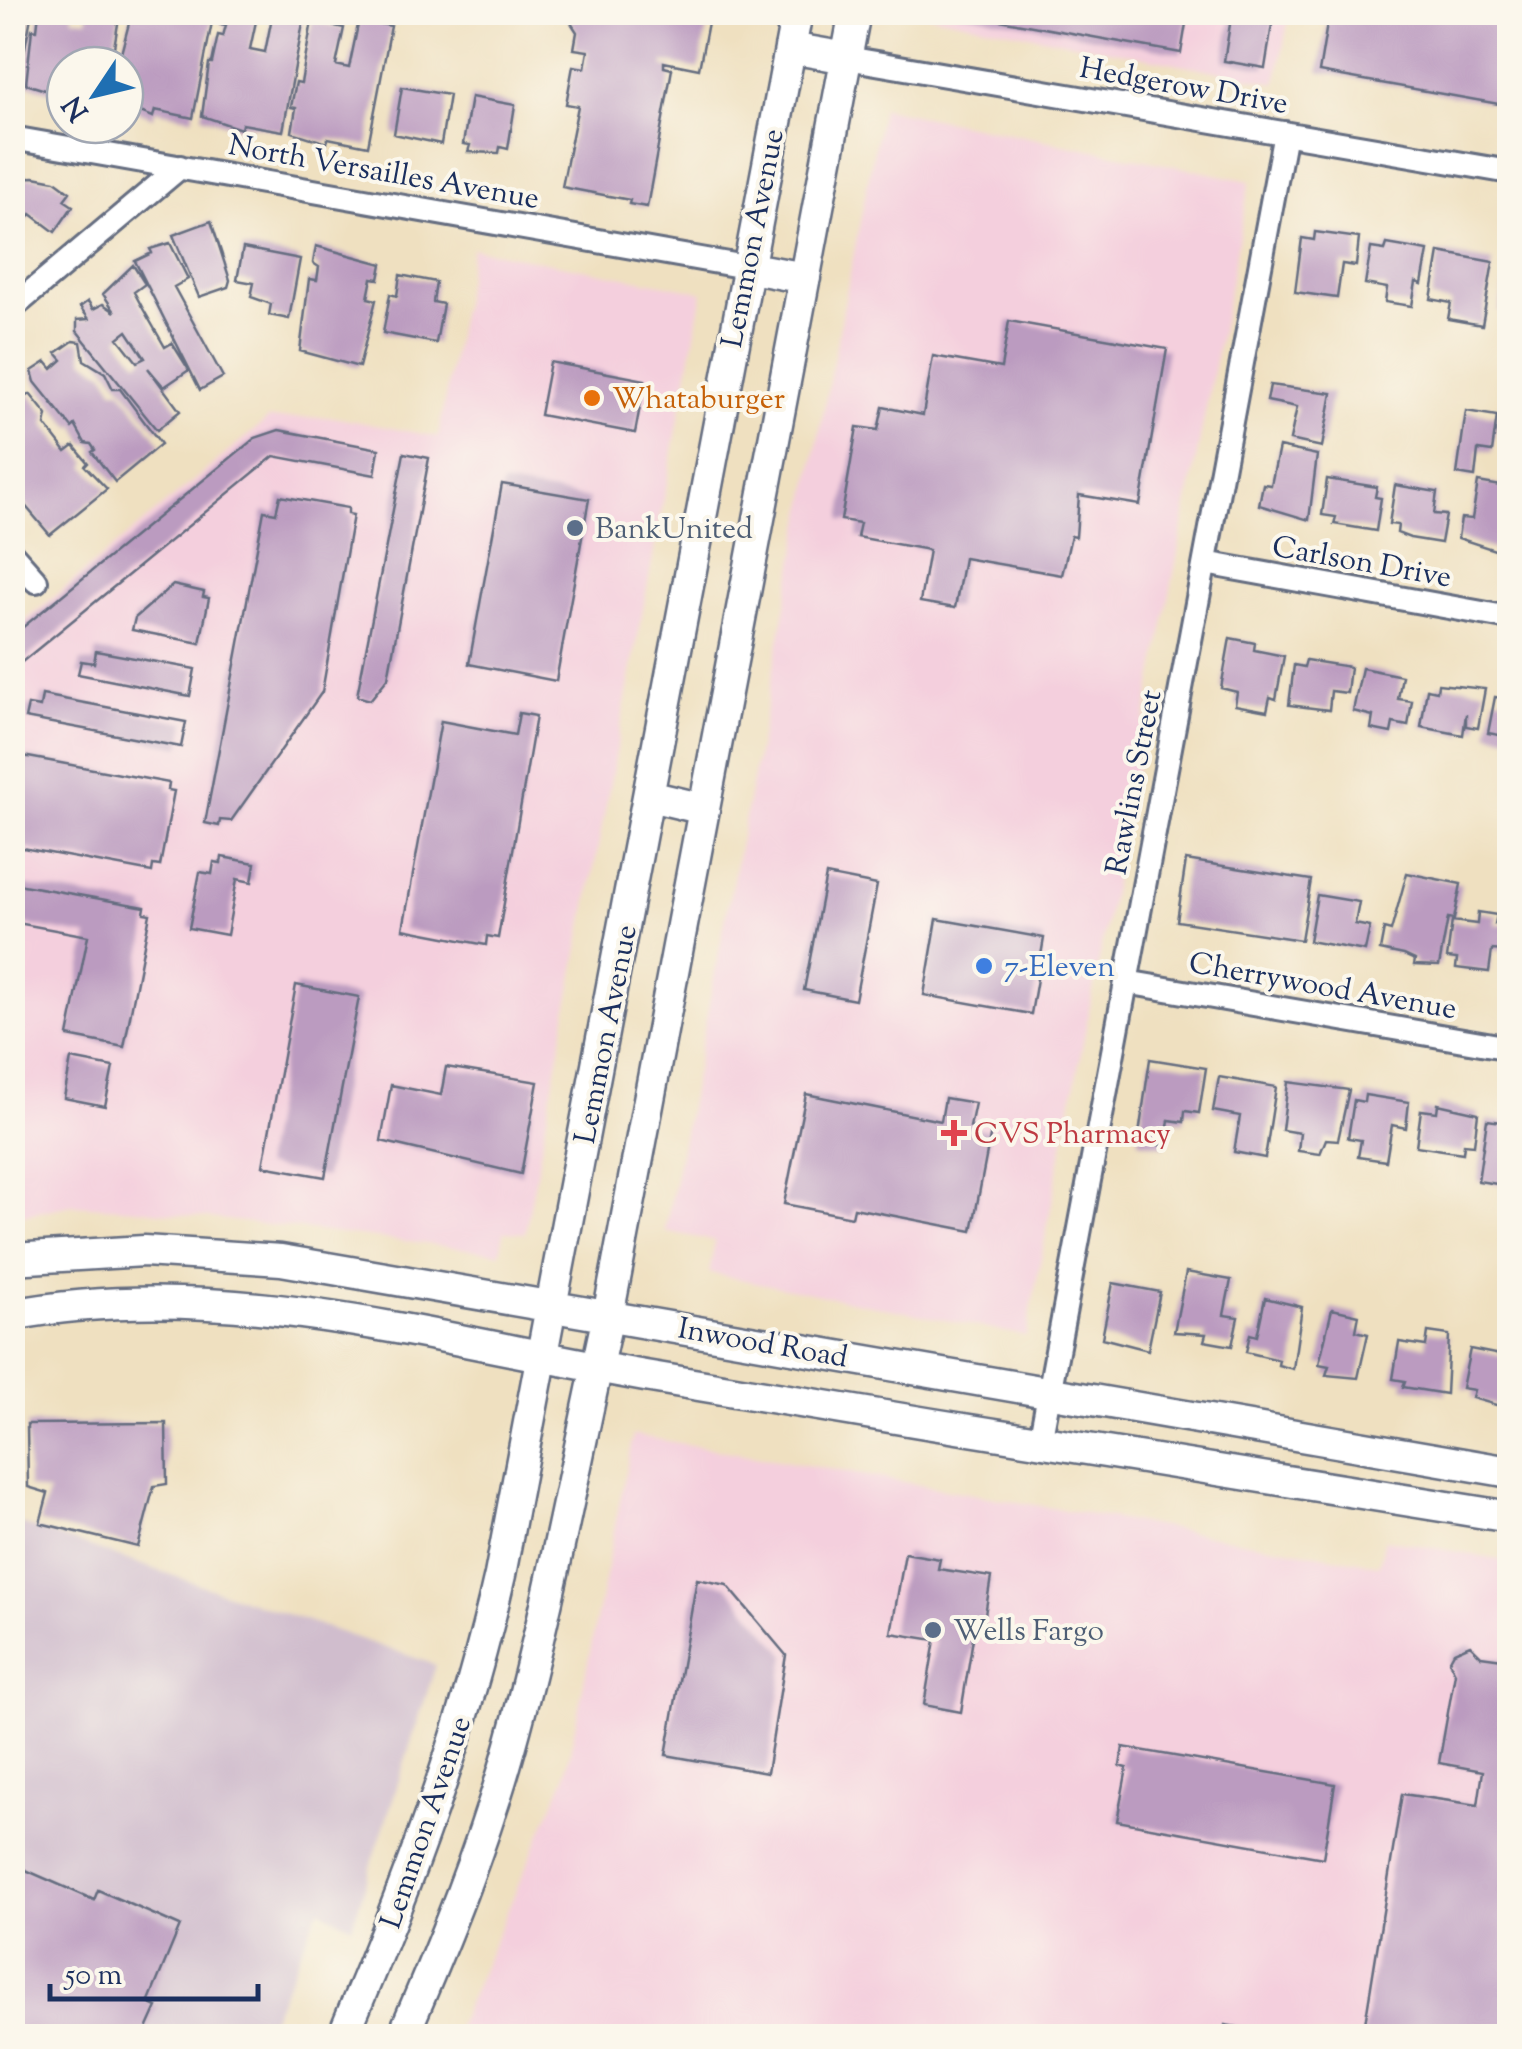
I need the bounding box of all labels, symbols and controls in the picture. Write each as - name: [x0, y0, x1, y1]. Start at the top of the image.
- north arrow: [45, 45, 145, 145]
- street label: Hedgerow Drive: [1076, 48, 1291, 127]
- text: N: [54, 87, 100, 128]
- street label: North Versailles Avenue: [225, 125, 542, 222]
- street label: Lemmon Avenue: [712, 125, 797, 352]
- place label: Whataburger: [612, 379, 785, 422]
- marker: Whataburger: [581, 387, 603, 409]
- place label: BankUnited: [595, 509, 753, 552]
- marker: BankUnited: [564, 517, 586, 539]
- street label: Carlson Drive: [1269, 527, 1454, 600]
- street label: Rawlins Street: [1096, 686, 1174, 879]
- street label: Lemmon Avenue: [565, 921, 650, 1148]
- street label: Cherrywood Avenue: [1185, 943, 1460, 1032]
- place label: 7-Eleven: [1004, 947, 1115, 990]
- marker: 7-Eleven: [973, 955, 995, 977]
- place label: CVS Pharmacy: [974, 1114, 1171, 1157]
- marker: CVS Pharmacy: [943, 1122, 965, 1144]
- street label: Inwood Road: [674, 1308, 851, 1381]
- place label: Wells Fargo: [953, 1611, 1104, 1654]
- marker: Wells Fargo: [922, 1619, 944, 1641]
- street label: Lemmon Avenue: [371, 1711, 484, 1935]
- scale bar: [50, 1939, 258, 2001]
- text: 50 m: [63, 1955, 123, 1998]

